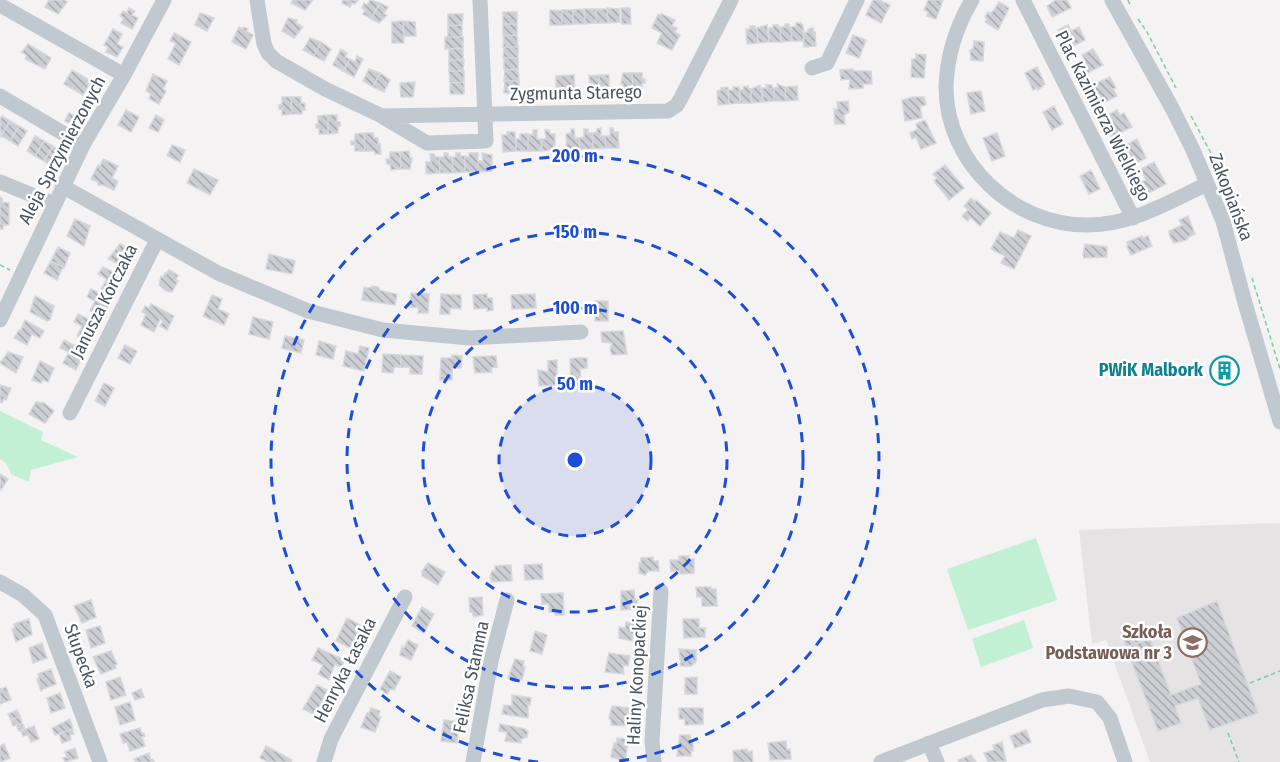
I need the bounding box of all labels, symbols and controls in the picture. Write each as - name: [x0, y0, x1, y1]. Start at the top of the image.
- street label: Plac Kazimierza Wielkiego: [1050, 27, 1156, 205]
- street label: Aleja Sprzymierzonych: [14, 72, 110, 228]
- street label: Zygmunta Starego: [510, 81, 642, 105]
- text: 200 m: [551, 145, 598, 167]
- street label: Zakopiańska: [1204, 150, 1258, 244]
- text: 150 m: [553, 221, 597, 243]
- street label: Janusza Korczaka: [66, 240, 142, 362]
- text: 100 m: [553, 297, 597, 319]
- building icon: PWiK Malbork: [1208, 354, 1240, 386]
- place label: PWiK Malbork: [1099, 359, 1204, 381]
- text: 50 m: [557, 373, 593, 395]
- centre of rings: [565, 450, 585, 470]
- street label: Haliny Konopackiej: [622, 604, 652, 746]
- street label: Henryka Łasaka: [309, 614, 381, 726]
- street label: Feliksa Stamma: [448, 619, 494, 735]
- street label: Słupecka: [59, 621, 103, 691]
- place label: Szkoła Podstawowa nr 3: [1045, 621, 1172, 664]
- school or university icon: Szkoła Podstawowa nr 3: [1177, 626, 1209, 658]

